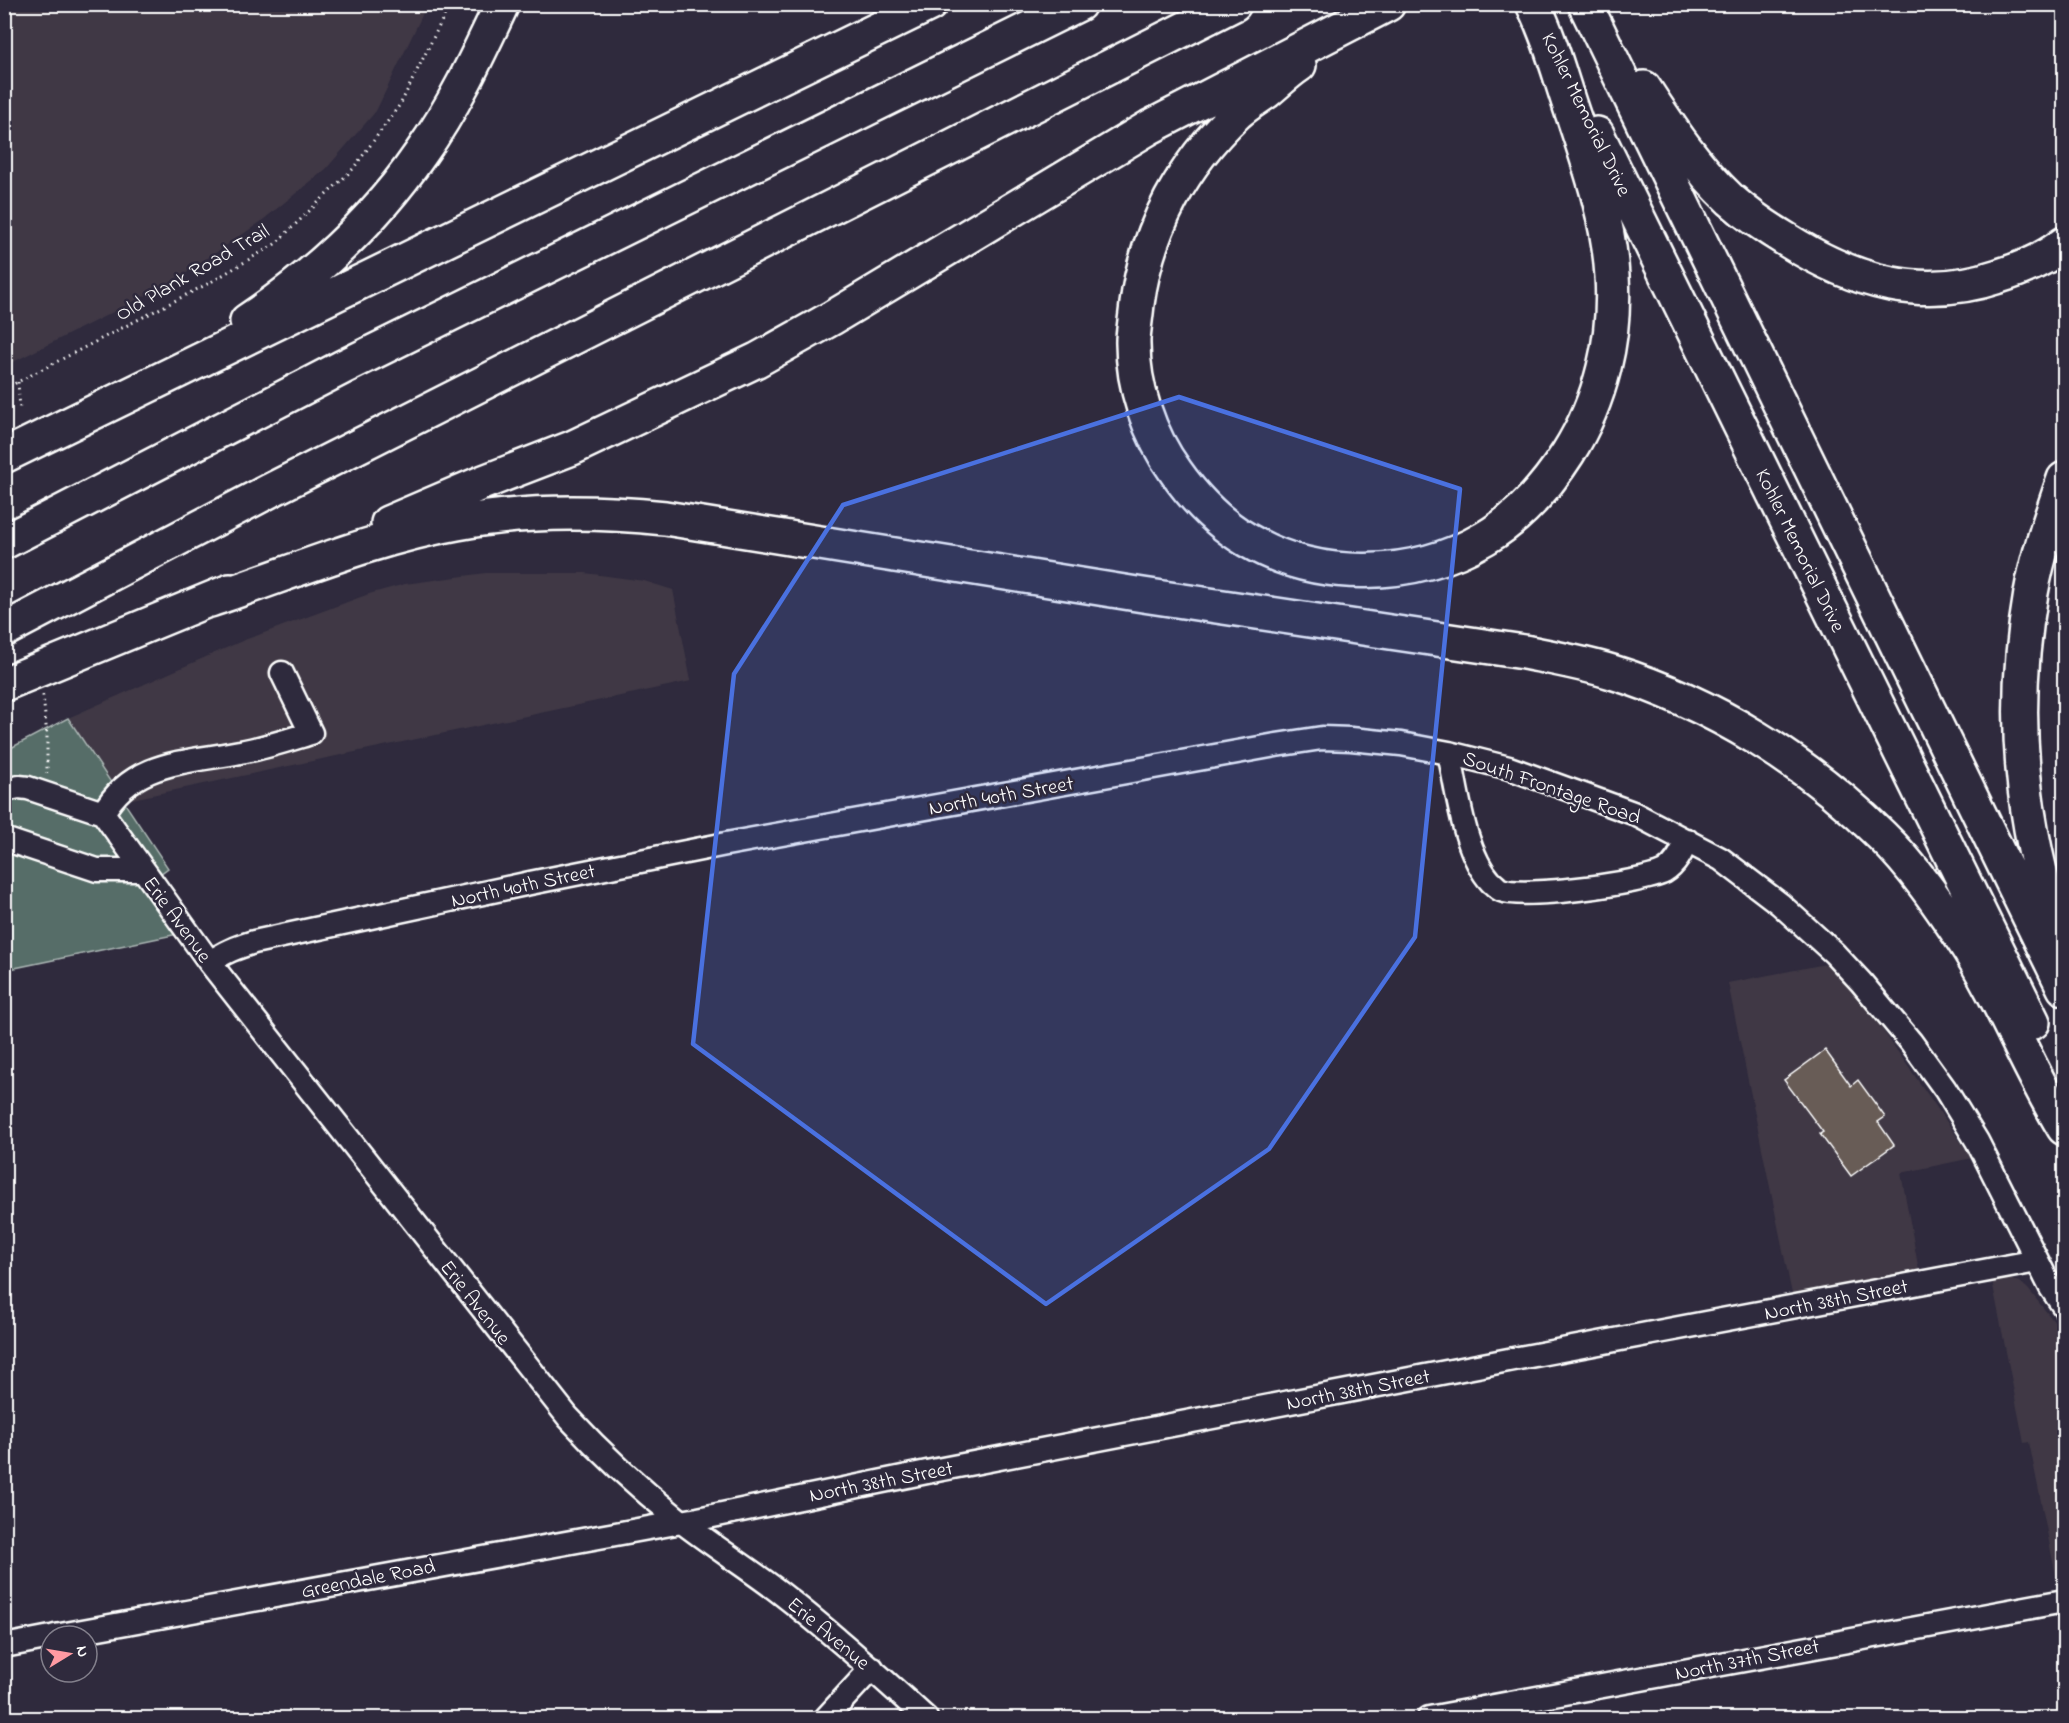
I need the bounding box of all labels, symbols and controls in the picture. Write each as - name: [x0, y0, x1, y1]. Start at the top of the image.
- street label: Kohler Memorial Drive: [1533, 28, 1638, 202]
- street label: Old Plank Road Trail: [111, 217, 275, 330]
- street label: Kohler Memorial Drive: [1747, 464, 1852, 638]
- street label: South Frontage Road: [1458, 744, 1645, 835]
- street label: North 40th Street: [926, 769, 1076, 824]
- street label: North 40th Street: [448, 857, 598, 917]
- street label: Erie Avenue: [135, 871, 218, 970]
- street label: Erie Avenue: [432, 1254, 518, 1353]
- street label: North 38th Street: [1762, 1272, 1911, 1330]
- street label: North 38th Street: [1284, 1362, 1433, 1420]
- street label: North 38th Street: [807, 1454, 956, 1512]
- street label: Greendale Road: [299, 1552, 438, 1608]
- street label: Erie Avenue: [780, 1591, 876, 1679]
- north arrow: [39, 1624, 99, 1684]
- street label: North 37th Street: [1673, 1632, 1822, 1690]
- text: N: [69, 1644, 95, 1659]

